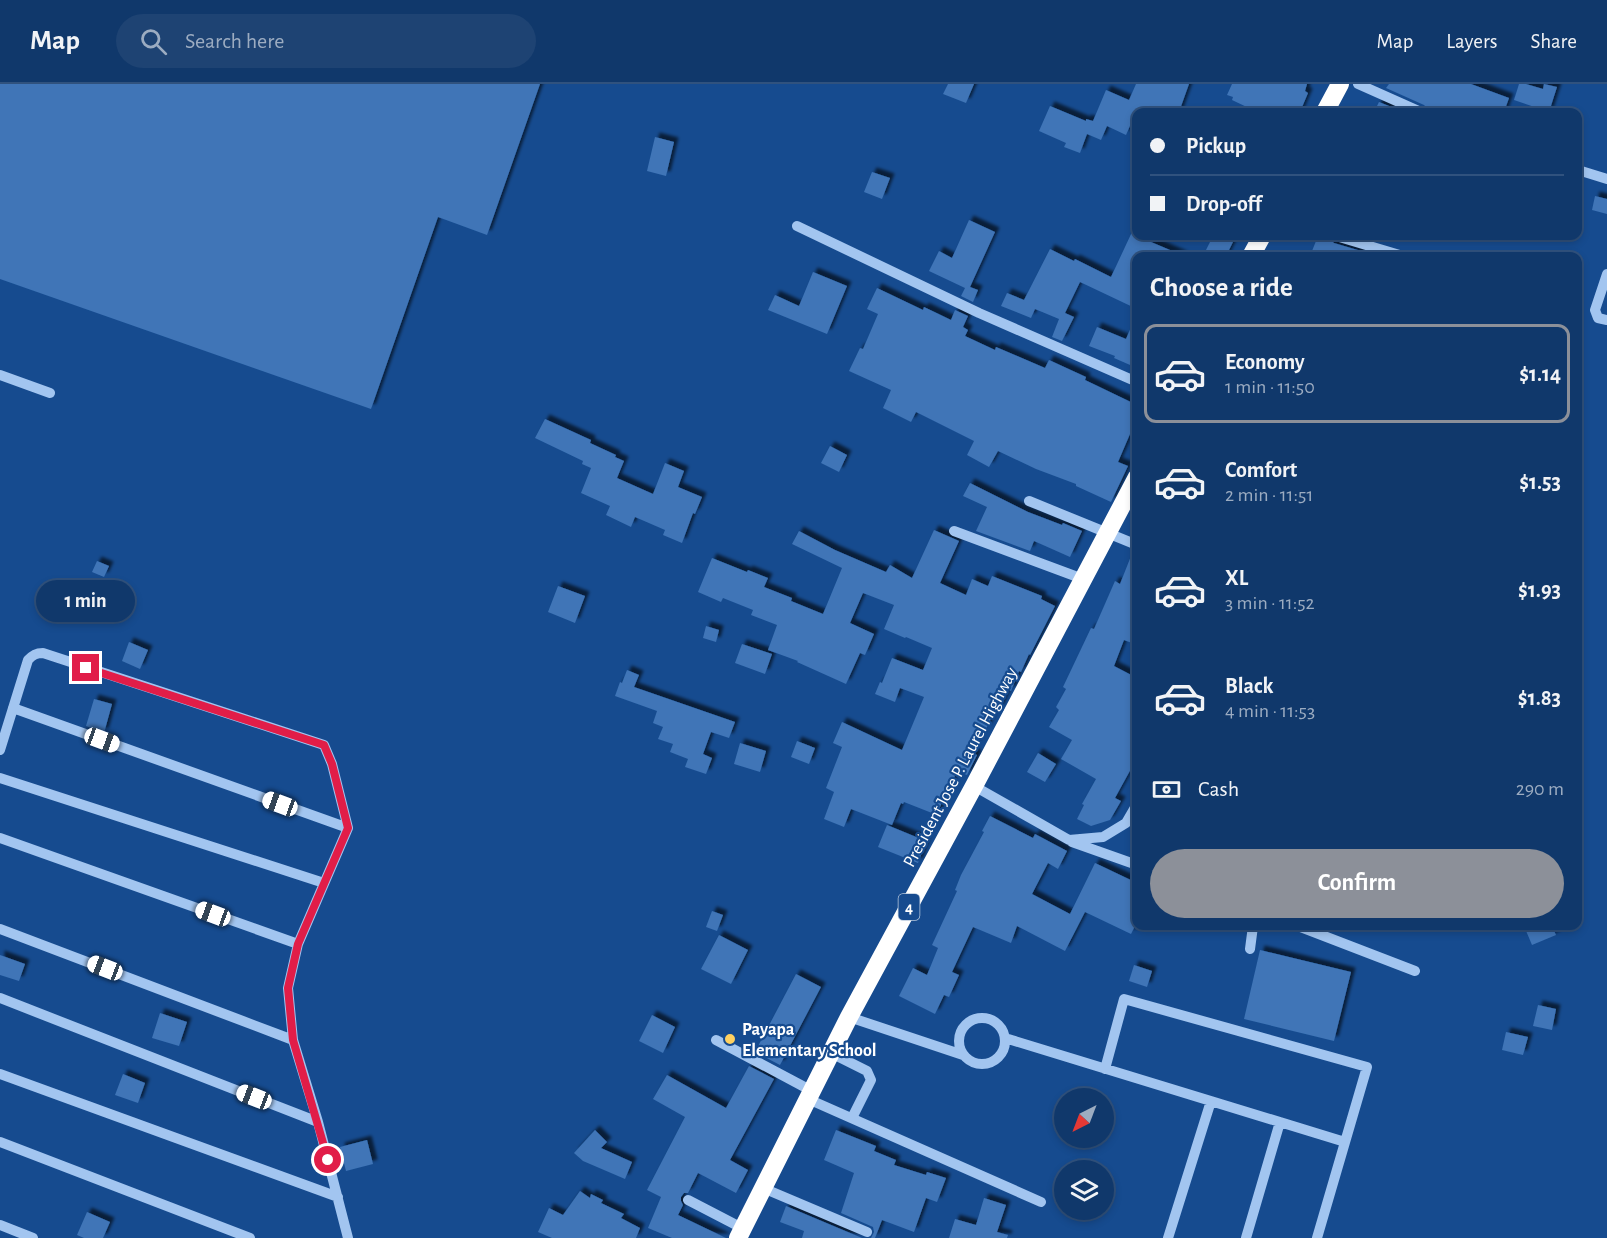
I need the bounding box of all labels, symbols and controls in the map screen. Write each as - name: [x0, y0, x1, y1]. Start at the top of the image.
- search box: [116, 14, 536, 68]
- icon: search: [137, 25, 170, 58]
- text: Map: [30, 27, 80, 55]
- text: Search here: [185, 30, 284, 52]
- text: Map: [1377, 31, 1413, 52]
- text: Layers: [1446, 31, 1497, 52]
- text: Share: [1530, 31, 1577, 52]
- text: Pickup: [1186, 135, 1246, 157]
- text: Drop-off: [1186, 193, 1262, 215]
- text: Choose a ride: [1150, 274, 1293, 301]
- icon: car: [1153, 347, 1207, 401]
- text: Economy: [1225, 351, 1305, 373]
- text: $1.14: [1519, 363, 1561, 385]
- text: 1 min · 11:50: [1225, 377, 1315, 397]
- icon: car: [1153, 455, 1207, 509]
- text: Comfort: [1225, 459, 1297, 481]
- text: $1.53: [1519, 471, 1561, 493]
- text: 2 min · 11:51: [1225, 485, 1313, 505]
- icon: car: [1153, 563, 1207, 617]
- text: XL: [1225, 567, 1248, 589]
- text: $1.93: [1518, 579, 1561, 601]
- callout: 1 min: [36, 581, 136, 623]
- text: 1 min: [64, 591, 107, 611]
- text: 3 min · 11:52: [1225, 593, 1315, 613]
- route end: [72, 654, 99, 681]
- street label: President Jose P. Laurel Highway: [901, 664, 1021, 870]
- icon: car: [1153, 671, 1207, 725]
- text: Black: [1225, 675, 1273, 697]
- text: $1.83: [1518, 687, 1561, 709]
- text: 4 min · 11:53: [1225, 701, 1315, 721]
- car: [82, 725, 122, 755]
- icon: cash: [1150, 773, 1183, 806]
- text: Cash: [1198, 778, 1239, 800]
- text: 290 m: [1516, 779, 1564, 799]
- car: [260, 789, 300, 819]
- button: Confirm: [1150, 849, 1564, 918]
- road number: 4: [898, 894, 920, 920]
- car: [193, 899, 233, 929]
- car: [85, 953, 125, 983]
- place label: Payapa Elementary School: [742, 1021, 877, 1060]
- marker: Payapa Elementary School: [723, 1032, 737, 1046]
- car: [234, 1082, 274, 1112]
- north arrow: [1054, 1088, 1114, 1148]
- map controls: [1054, 1088, 1114, 1220]
- route start: [314, 1146, 341, 1173]
- button: layers: [1054, 1160, 1114, 1220]

